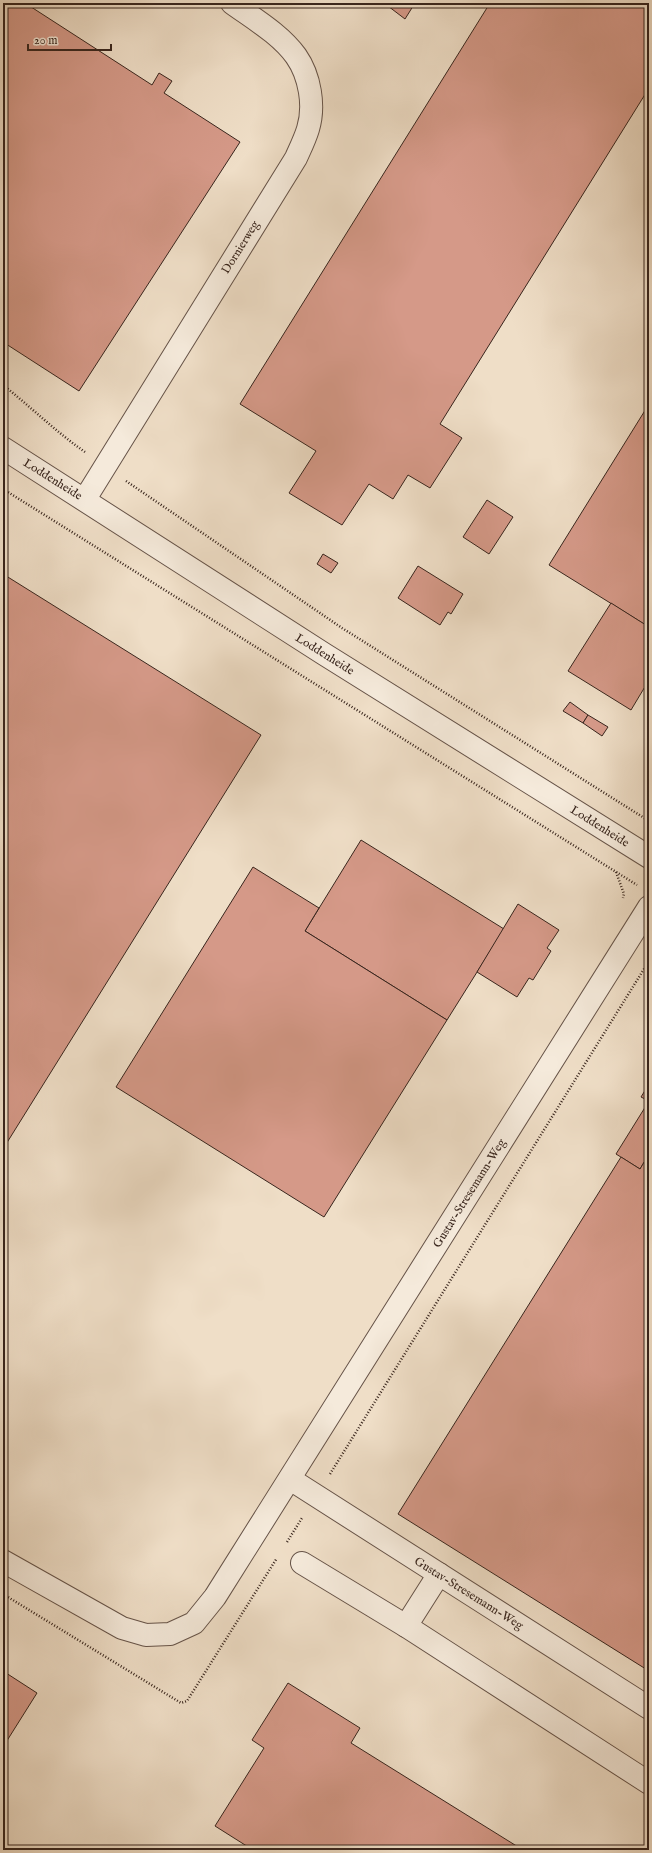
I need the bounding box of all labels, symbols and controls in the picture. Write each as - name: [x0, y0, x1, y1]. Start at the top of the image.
- scale bar: [28, 26, 111, 52]
- text: 20 m: [34, 33, 57, 48]
- street label: Dornierweg: [218, 218, 263, 277]
- street label: Loddenheide: [20, 455, 85, 504]
- street label: Loddenheide: [292, 630, 357, 679]
- street label: Loddenheide: [567, 802, 632, 851]
- street label: Gustav-Stresemann-Weg: [430, 1136, 509, 1251]
- street label: Gustav-Stresemann-Weg: [411, 1554, 526, 1633]

